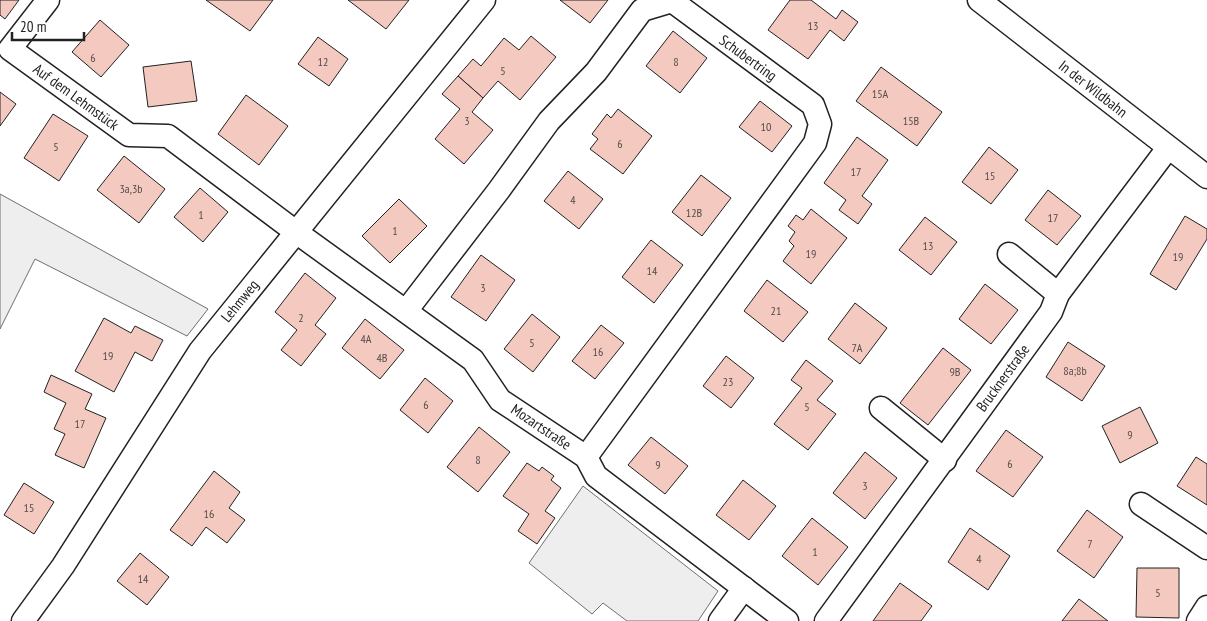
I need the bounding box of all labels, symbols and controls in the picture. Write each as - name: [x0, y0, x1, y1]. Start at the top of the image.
- scale bar: [12, 10, 85, 42]
- text: 20 m: [20, 17, 46, 36]
- house number: 13: [808, 18, 818, 33]
- street label: Schubertring: [716, 30, 781, 85]
- house number: 6: [90, 50, 96, 65]
- house number: 12: [318, 54, 328, 69]
- house number: 8: [673, 54, 679, 69]
- street label: In der Wildbahn: [1055, 56, 1131, 121]
- street label: Auf dem Lehmstück: [30, 59, 123, 134]
- house number: 5: [500, 63, 506, 78]
- house number: 15A: [872, 86, 889, 101]
- house number: 3: [464, 113, 470, 128]
- house number: 15B: [903, 113, 920, 128]
- house number: 10: [761, 119, 771, 134]
- house number: 6: [617, 136, 623, 151]
- house number: 5: [53, 139, 59, 154]
- house number: 17: [851, 164, 861, 179]
- house number: 15: [985, 168, 995, 183]
- house number: 3a,3b: [119, 181, 143, 196]
- house number: 4: [570, 192, 576, 207]
- house number: 12B: [686, 205, 703, 220]
- house number: 1: [198, 207, 204, 222]
- house number: 17: [1048, 210, 1058, 225]
- house number: 1: [392, 223, 398, 238]
- house number: 13: [923, 238, 933, 253]
- house number: 19: [806, 246, 816, 261]
- house number: 19: [1173, 249, 1183, 264]
- house number: 14: [647, 263, 658, 278]
- street label: Lehmweg: [217, 276, 263, 326]
- house number: 3: [480, 280, 486, 295]
- house number: 21: [771, 303, 781, 318]
- house number: 2: [298, 310, 304, 325]
- house number: 4A: [360, 331, 372, 346]
- house number: 5: [529, 335, 535, 350]
- house number: 7A: [852, 340, 863, 355]
- street label: Brucknerstraße: [972, 340, 1033, 415]
- house number: 16: [593, 344, 603, 359]
- house number: 19: [103, 348, 113, 363]
- house number: 4B: [376, 350, 388, 365]
- house number: 8a;8b: [1063, 363, 1087, 378]
- house number: 9B: [949, 364, 961, 379]
- house number: 23: [723, 374, 733, 389]
- house number: 6: [423, 397, 429, 412]
- house number: 5: [804, 399, 810, 414]
- street label: Mozartstraße: [508, 400, 575, 454]
- house number: 17: [75, 416, 85, 431]
- house number: 9: [1127, 427, 1133, 442]
- house number: 8: [475, 452, 481, 467]
- house number: 6: [1007, 456, 1013, 471]
- house number: 9: [655, 457, 661, 472]
- house number: 3: [862, 478, 868, 493]
- house number: 15: [24, 500, 34, 515]
- house number: 16: [204, 506, 214, 521]
- house number: 7: [1087, 536, 1093, 551]
- house number: 1: [812, 544, 818, 559]
- house number: 4: [976, 551, 982, 566]
- house number: 14: [138, 571, 149, 586]
- house number: 5: [1155, 585, 1161, 600]

